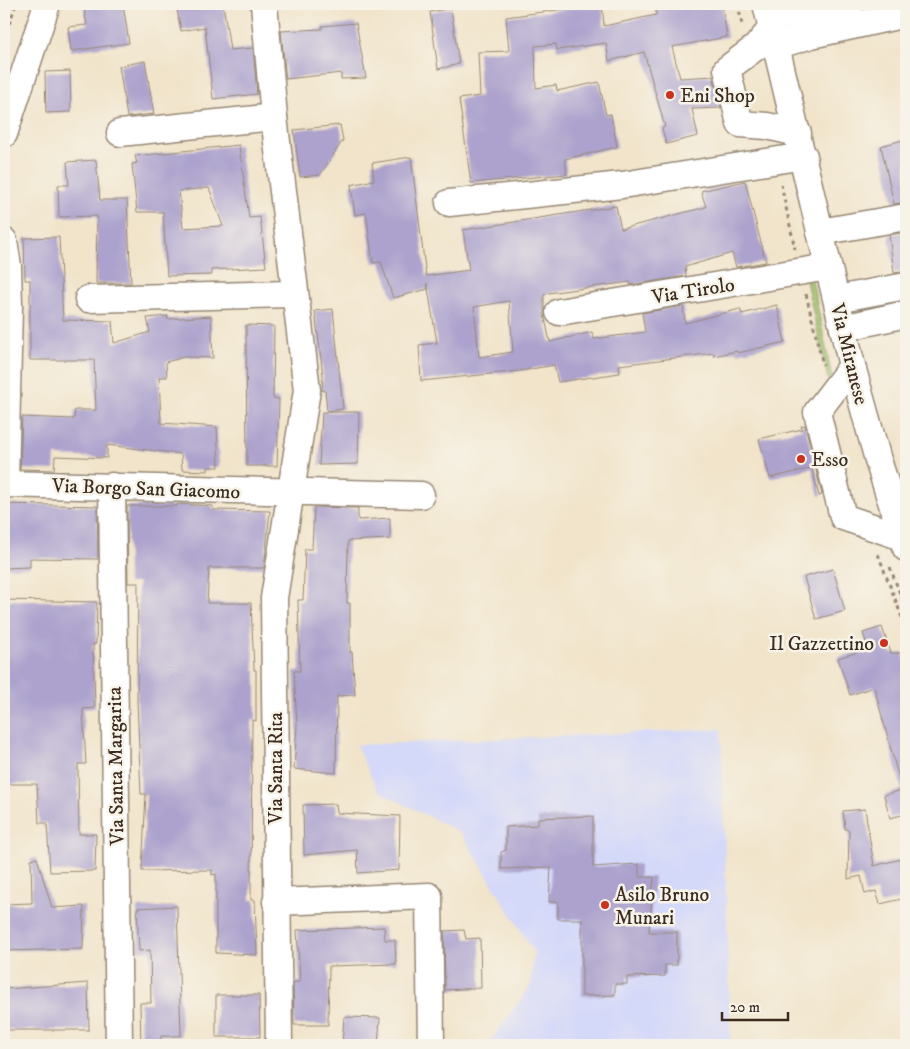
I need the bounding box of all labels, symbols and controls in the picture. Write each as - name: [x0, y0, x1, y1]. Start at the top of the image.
- place label: Eni Shop: [680, 84, 755, 109]
- marker: Eni Shop: [664, 89, 676, 101]
- street label: Via Tirolo: [649, 273, 736, 311]
- street label: Via Miranese: [824, 300, 873, 408]
- place label: Esso: [811, 448, 848, 473]
- marker: Esso: [795, 453, 807, 465]
- street label: Via Borgo San Giacomo: [50, 474, 240, 505]
- place label: Il Gazzettino: [769, 632, 874, 657]
- marker: Il Gazzettino: [878, 637, 890, 649]
- street label: Via Santa Margarita: [103, 686, 130, 847]
- street label: Via Santa Rita: [264, 711, 289, 825]
- place label: Asilo Bruno Munari: [615, 883, 709, 931]
- marker: Asilo Bruno Munari: [599, 899, 611, 911]
- scale bar: [722, 989, 789, 1021]
- text: 20 m: [730, 998, 760, 1017]

